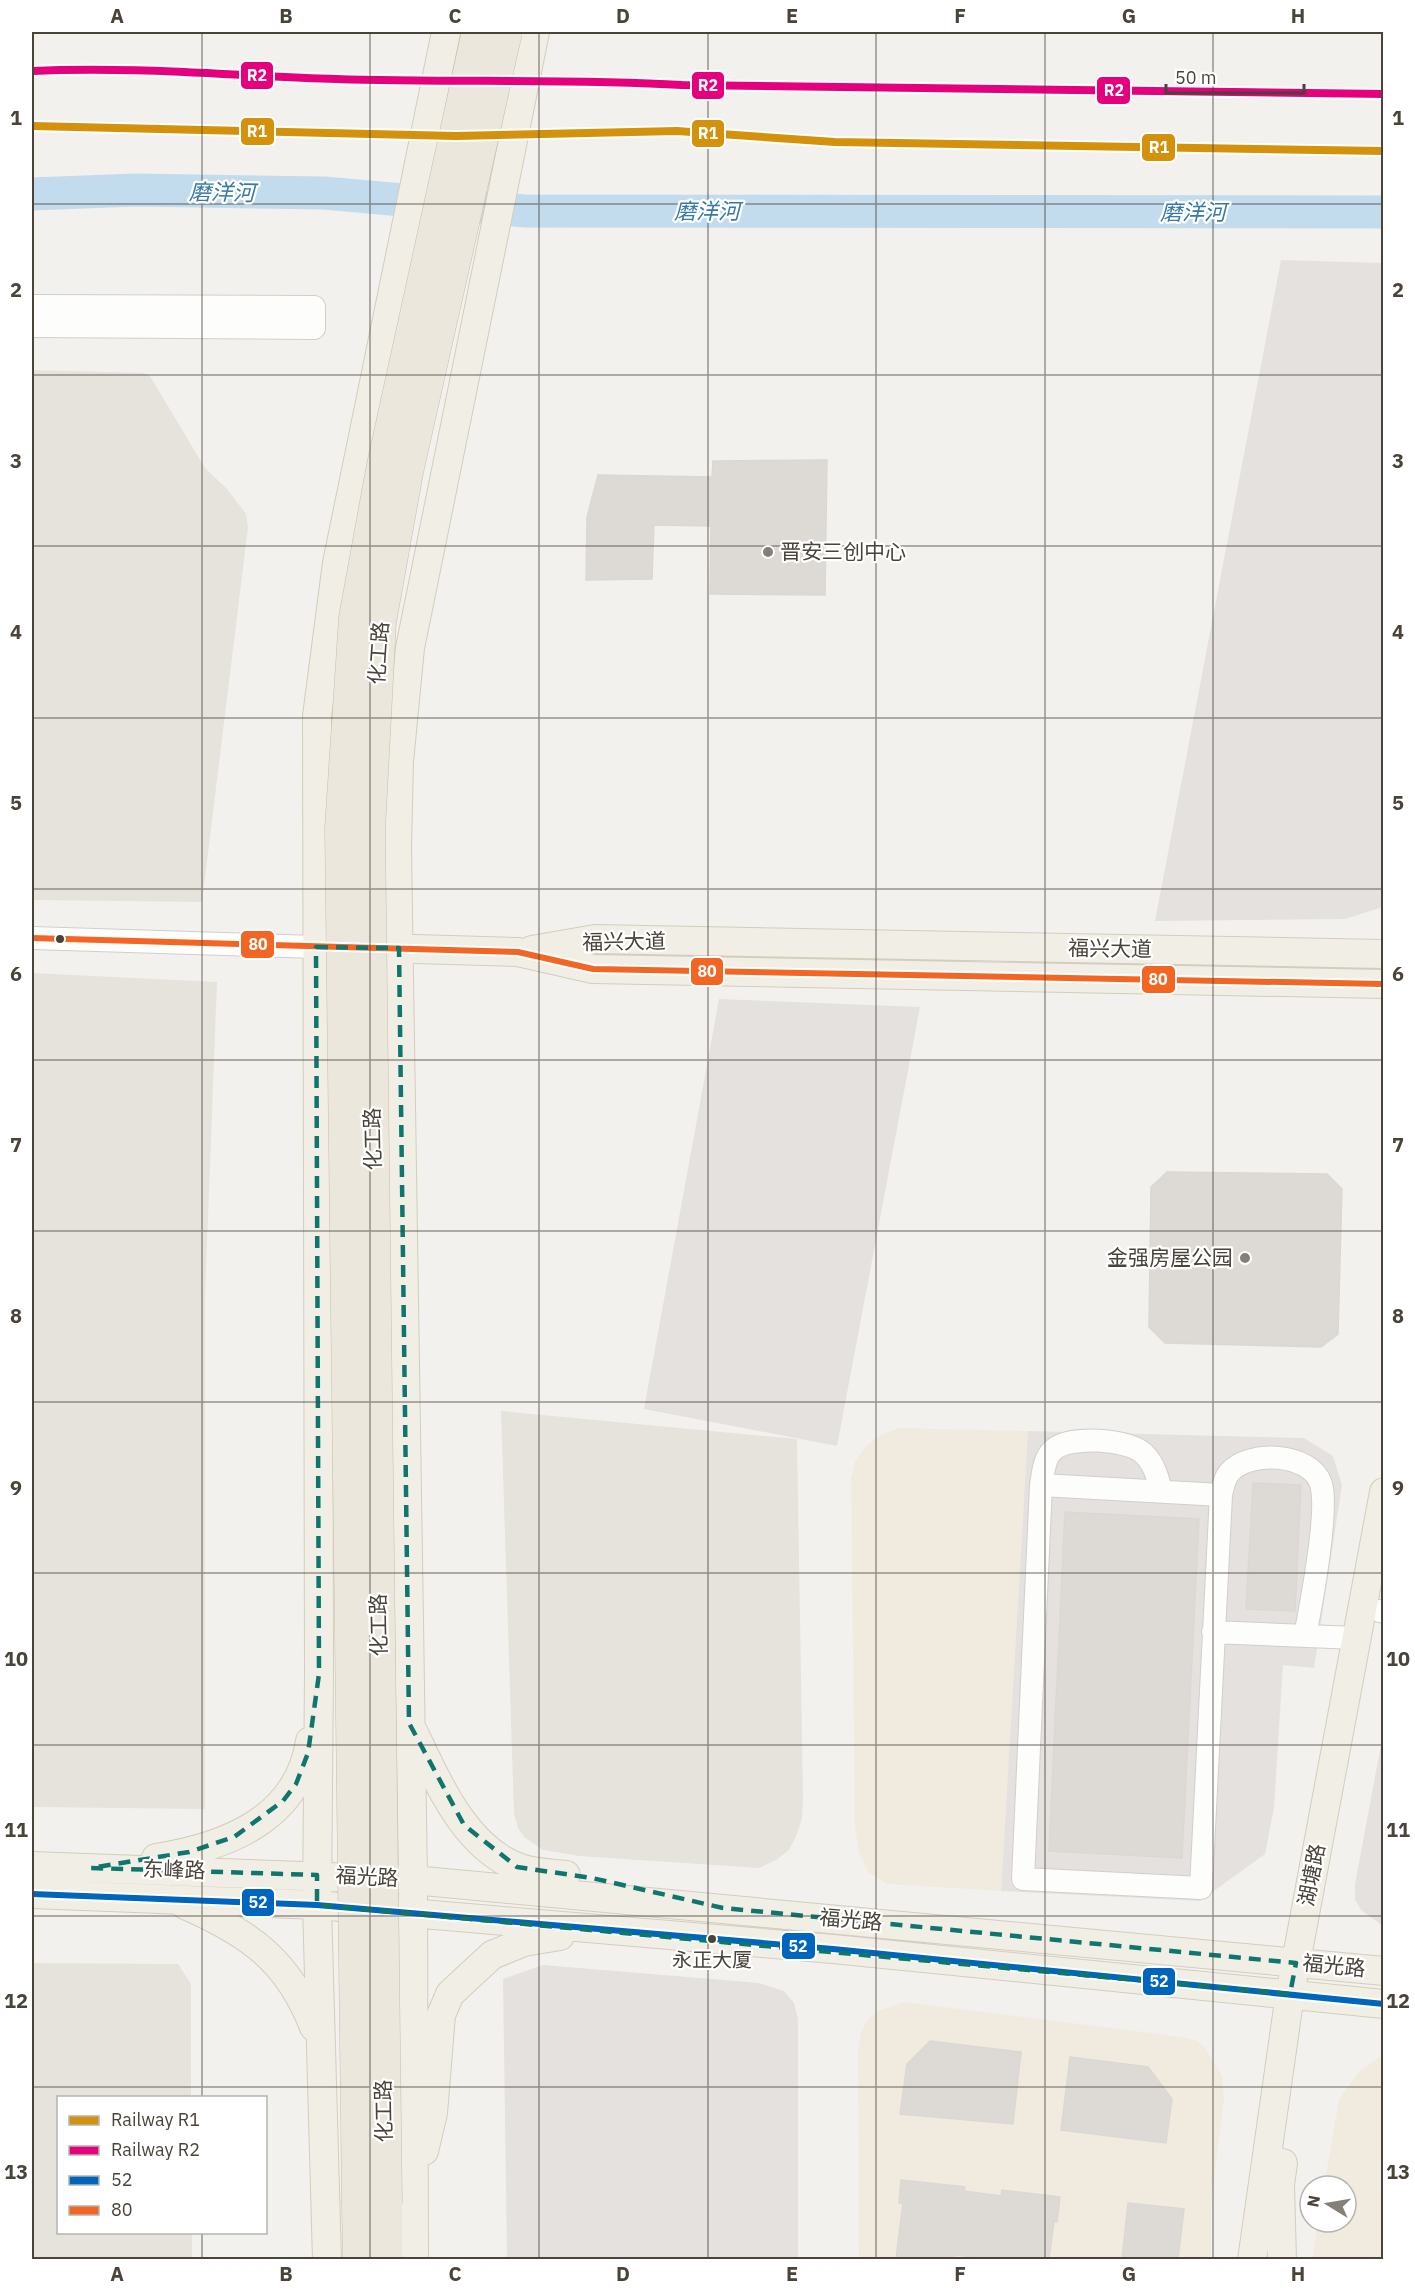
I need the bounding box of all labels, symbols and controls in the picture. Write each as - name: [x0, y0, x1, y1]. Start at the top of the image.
- text: A: [110, 2, 124, 29]
- text: B: [279, 2, 293, 29]
- text: C: [448, 2, 462, 29]
- text: D: [616, 2, 630, 29]
- text: E: [786, 2, 798, 29]
- text: F: [954, 2, 966, 29]
- text: G: [1122, 2, 1136, 29]
- text: H: [1291, 2, 1305, 29]
- scale bar: [1166, 57, 1304, 95]
- line badge: R2: [240, 61, 274, 90]
- text: R2: [247, 65, 267, 85]
- text: 50 m: [1175, 66, 1217, 89]
- line badge: R2: [691, 71, 725, 100]
- text: R2: [698, 75, 718, 95]
- line badge: R2: [1096, 76, 1131, 105]
- text: R2: [1104, 80, 1124, 100]
- text: 1: [10, 104, 22, 131]
- text: 1: [1392, 104, 1404, 131]
- line badge: R1: [240, 117, 275, 146]
- line badge: R1: [691, 119, 725, 148]
- text: R1: [247, 121, 268, 141]
- text: R1: [698, 123, 719, 143]
- line badge: R1: [1141, 133, 1176, 162]
- text: R1: [1149, 137, 1170, 157]
- water label: 磨洋河: [189, 176, 259, 207]
- water label: 磨洋河: [674, 196, 744, 225]
- water label: 磨洋河: [1160, 197, 1230, 226]
- text: 2: [10, 276, 22, 303]
- text: 2: [1392, 276, 1404, 303]
- text: 3: [10, 447, 22, 474]
- text: 3: [1392, 447, 1404, 474]
- place label: 晋安三创中心: [780, 537, 906, 565]
- marker: 晋安三创中心: [761, 545, 775, 559]
- text: 4: [10, 618, 22, 645]
- text: 4: [1392, 618, 1404, 645]
- street label: 化工路: [362, 621, 394, 685]
- text: 5: [10, 789, 22, 816]
- text: 5: [1392, 789, 1404, 816]
- street label: 福兴大道: [582, 926, 666, 956]
- line badge: 80: [240, 930, 275, 959]
- unlabelled marker: [54, 933, 66, 945]
- street label: 福兴大道: [1068, 933, 1152, 963]
- text: 80: [248, 934, 268, 954]
- line badge: 80: [690, 957, 724, 986]
- text: 6: [10, 960, 22, 987]
- text: 6: [1392, 960, 1404, 987]
- text: 80: [697, 961, 717, 981]
- line badge: 80: [1141, 965, 1176, 994]
- text: 80: [1148, 969, 1168, 989]
- street label: 化工路: [357, 1107, 387, 1171]
- text: 7: [10, 1131, 22, 1158]
- text: 7: [1392, 1131, 1404, 1158]
- place label: 金强房屋公园: [1107, 1243, 1233, 1271]
- marker: 金强房屋公园: [1238, 1251, 1252, 1265]
- text: 8: [10, 1302, 22, 1329]
- text: 8: [1392, 1302, 1404, 1329]
- text: 9: [10, 1474, 22, 1501]
- text: 9: [1392, 1474, 1404, 1501]
- street label: 化工路: [363, 1593, 393, 1657]
- text: 10: [4, 1645, 28, 1672]
- text: 10: [1386, 1645, 1410, 1672]
- text: 11: [4, 1816, 28, 1843]
- text: 11: [1386, 1816, 1410, 1843]
- street label: 湖塘路: [1291, 1841, 1331, 1908]
- street label: 东峰路: [142, 1854, 206, 1884]
- street label: 福光路: [335, 1860, 399, 1892]
- line badge: 52: [241, 1888, 275, 1917]
- text: 52: [248, 1892, 268, 1912]
- street label: 福光路: [818, 1902, 884, 1936]
- line badge: 52: [781, 1932, 816, 1960]
- marker: 永正大厦: [706, 1933, 718, 1945]
- text: 52: [788, 1936, 808, 1956]
- place label: 永正大厦: [672, 1946, 752, 1973]
- street label: 福光路: [1301, 1948, 1367, 1982]
- line badge: 52: [1142, 1967, 1176, 1996]
- text: 52: [1149, 1971, 1169, 1991]
- text: 12: [4, 1987, 28, 2014]
- text: 12: [1386, 1987, 1410, 2014]
- street label: 化工路: [368, 2079, 398, 2143]
- legend: [57, 2096, 267, 2234]
- text: Railway R1: [111, 2108, 200, 2131]
- text: Railway R2: [111, 2138, 200, 2161]
- text: 13: [4, 2158, 28, 2185]
- text: 13: [1386, 2158, 1410, 2185]
- text: 52: [111, 2168, 133, 2191]
- north arrow: [1298, 2174, 1358, 2234]
- text: N: [1302, 2194, 1324, 2209]
- text: 80: [111, 2198, 133, 2221]
- text: A: [110, 2260, 124, 2287]
- text: B: [279, 2260, 293, 2287]
- text: C: [448, 2260, 462, 2287]
- text: D: [616, 2260, 630, 2287]
- text: E: [786, 2260, 798, 2287]
- text: F: [954, 2260, 966, 2287]
- text: G: [1122, 2260, 1136, 2287]
- text: H: [1291, 2260, 1305, 2287]

